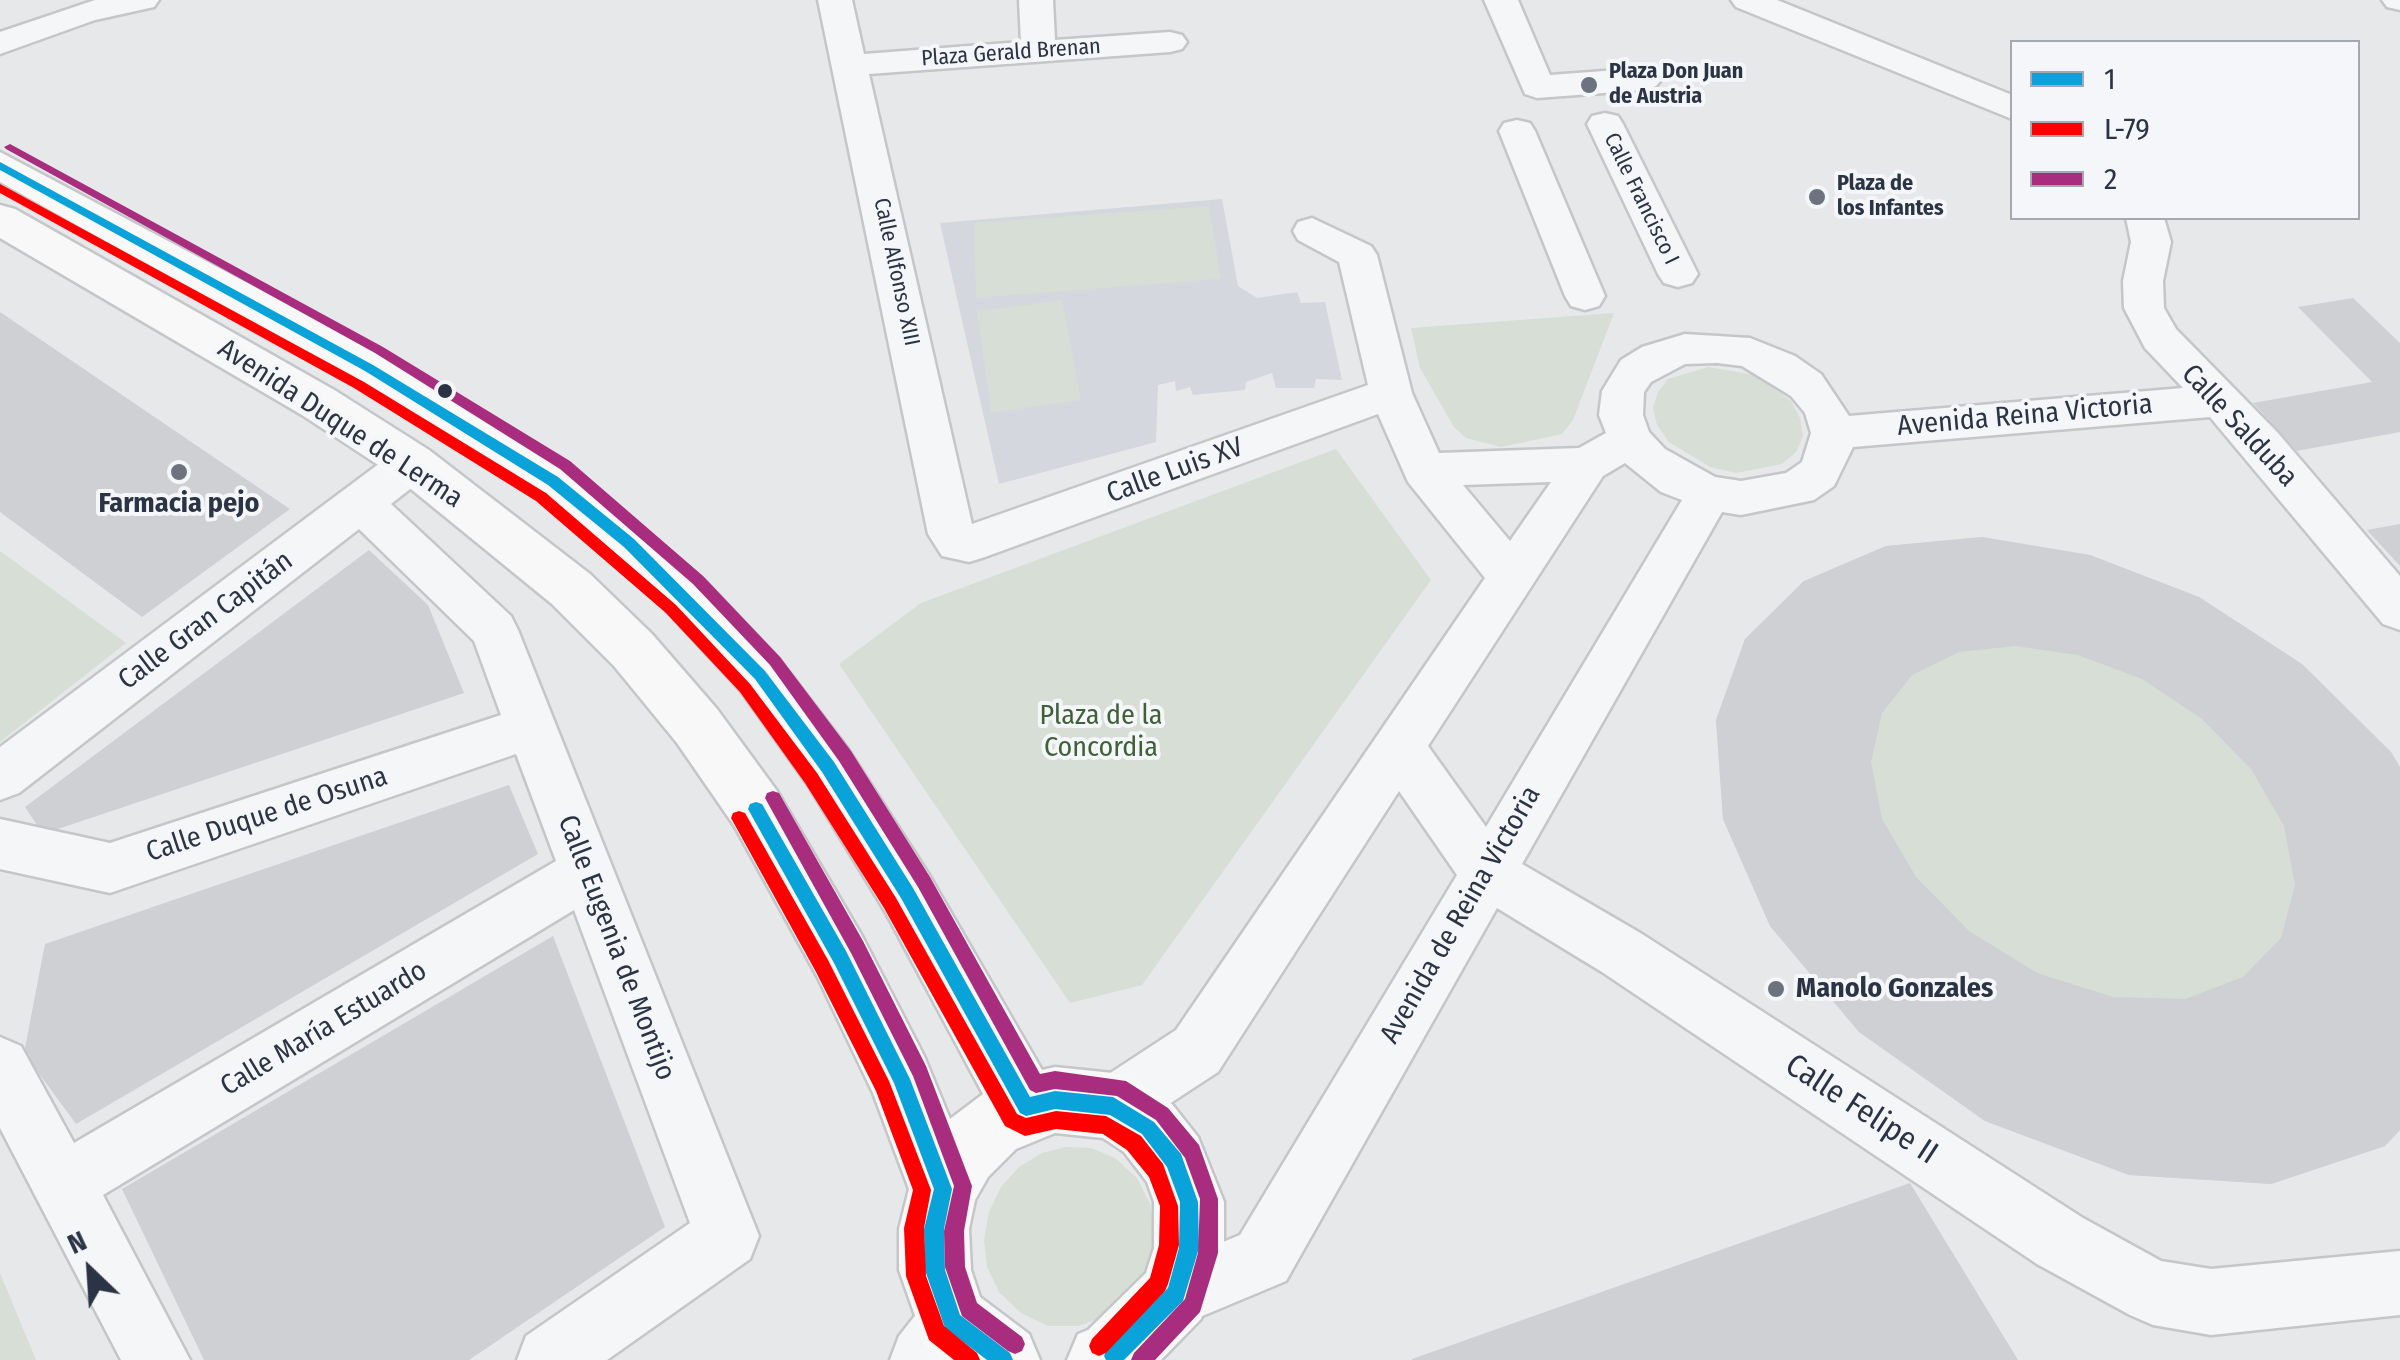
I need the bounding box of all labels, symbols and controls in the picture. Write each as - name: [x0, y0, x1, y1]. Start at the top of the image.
- street label: Plaza Gerald Brenan: [920, 34, 1102, 72]
- legend: [2010, 40, 2360, 220]
- place label: Plaza Don Juan de Austria: [1609, 59, 1743, 110]
- text: 1: [2104, 61, 2116, 97]
- marker: Plaza Don Juan de Austria: [1578, 74, 1600, 96]
- text: L-79: [2104, 111, 2150, 147]
- street label: Calle Francisco I: [1598, 129, 1684, 269]
- text: 2: [2104, 161, 2117, 197]
- place label: Plaza de los Infantes: [1837, 171, 1944, 222]
- marker: Plaza de los Infantes: [1806, 186, 1828, 208]
- street label: Calle Alfonso XIII: [867, 196, 925, 348]
- street label: Avenida Duque de Lerma: [211, 332, 469, 516]
- street label: Calle Salduba: [2174, 358, 2304, 494]
- unlabelled marker: [435, 381, 455, 401]
- street label: Avenida Reina Victoria: [1896, 388, 2154, 444]
- street label: Calle Luis XV: [1102, 431, 1248, 511]
- marker: Farmacia pejo: [168, 461, 190, 483]
- place label: Farmacia pejo: [99, 487, 259, 521]
- street label: Calle Gran Capitán: [112, 545, 300, 697]
- park label: Plaza de la Concordia: [1040, 699, 1162, 765]
- street label: Calle Duque de Osuna: [142, 760, 392, 870]
- street label: Avenida de Reina Victoria: [1374, 780, 1548, 1050]
- street label: Calle Eugenia de Montijo: [550, 811, 682, 1085]
- street label: Calle María Estuardo: [215, 954, 433, 1104]
- place label: Manolo Gonzales: [1796, 972, 1993, 1006]
- marker: Manolo Gonzales: [1765, 978, 1787, 1000]
- street label: Calle Felipe II: [1778, 1047, 1944, 1173]
- north arrow: [40, 1220, 140, 1320]
- text: N: [63, 1224, 92, 1261]

